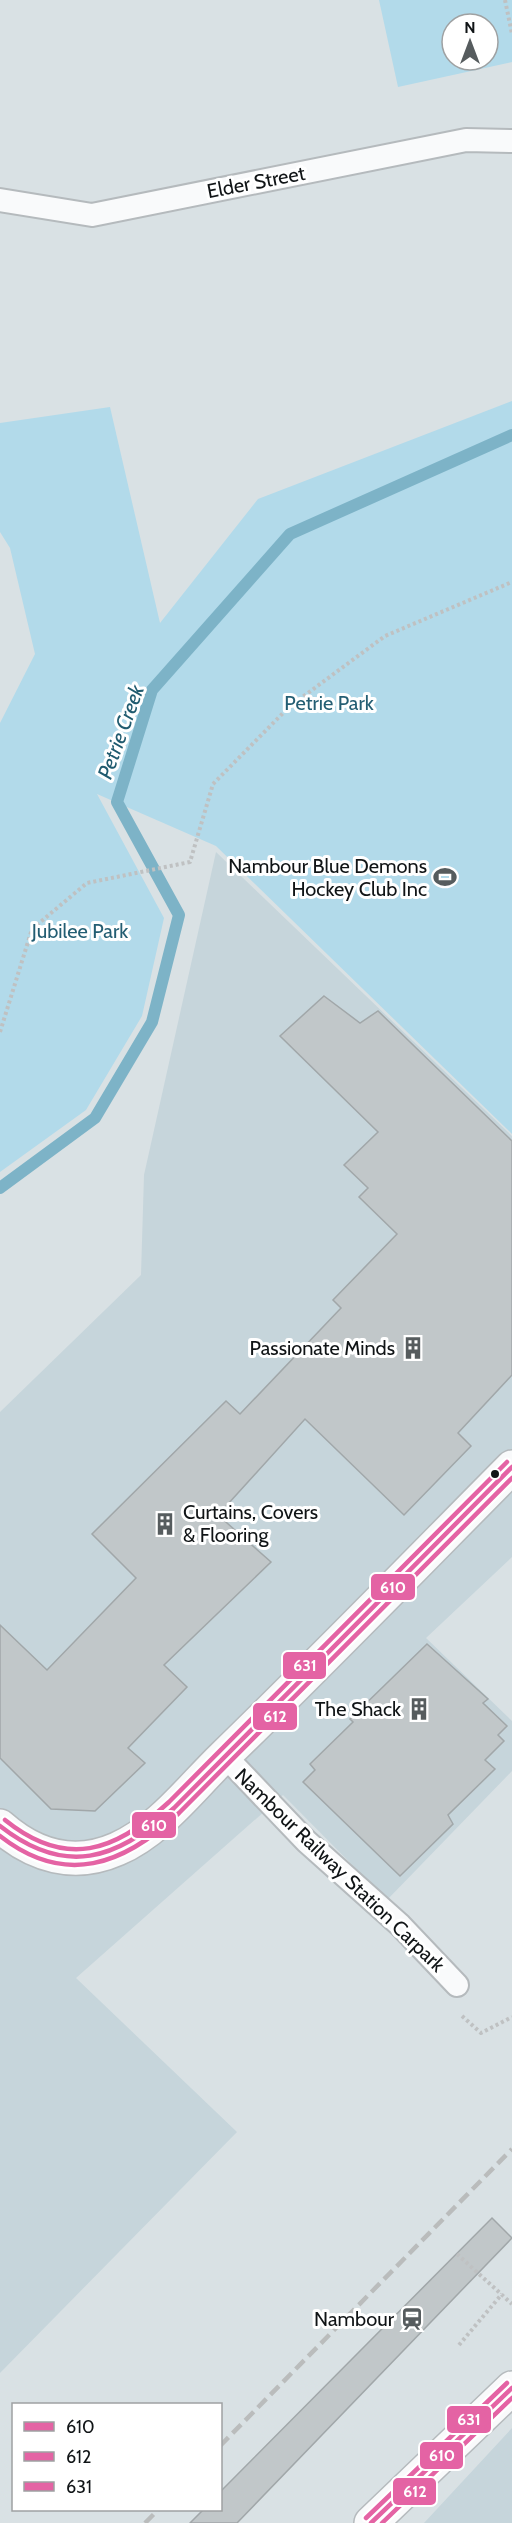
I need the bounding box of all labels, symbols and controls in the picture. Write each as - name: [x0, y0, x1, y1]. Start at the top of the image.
- north arrow: [440, 12, 500, 72]
- text: N: [464, 18, 476, 37]
- street label: Elder Street: [205, 161, 307, 203]
- water label: Petrie Creek: [92, 680, 149, 782]
- park label: Petrie Park: [284, 691, 374, 715]
- place label: Nambour Blue Demons Hockey Club Inc: [228, 854, 427, 901]
- sports icon: Nambour Blue Demons Hockey Club Inc: [432, 864, 458, 890]
- park label: Jubilee Park: [31, 919, 128, 943]
- building icon: Passionate Minds: [400, 1335, 426, 1361]
- place label: Passionate Minds: [250, 1336, 395, 1360]
- unlabelled marker: [489, 1468, 501, 1480]
- place label: Curtains, Covers & Flooring: [183, 1500, 318, 1547]
- building icon: Curtains, Covers & Flooring: [152, 1511, 178, 1537]
- line badge: 610: [370, 1573, 416, 1601]
- text: 610: [380, 1578, 406, 1597]
- line badge: 631: [282, 1651, 327, 1680]
- text: 631: [293, 1656, 317, 1675]
- building icon: The Shack: [406, 1696, 432, 1722]
- place label: The Shack: [315, 1697, 401, 1721]
- line badge: 612: [252, 1702, 298, 1731]
- text: 612: [263, 1707, 287, 1726]
- street label: Nambour Railway Station Carpark: [230, 1763, 450, 1977]
- line badge: 610: [131, 1811, 177, 1839]
- text: 610: [141, 1816, 167, 1835]
- station icon: Nambour: [399, 2306, 425, 2332]
- place label: Nambour: [314, 2307, 395, 2331]
- legend: [12, 2403, 222, 2511]
- line badge: 631: [446, 2405, 492, 2434]
- text: 631: [457, 2410, 481, 2429]
- text: 610: [66, 2416, 95, 2438]
- line badge: 610: [419, 2441, 464, 2470]
- text: 612: [66, 2446, 91, 2468]
- text: 610: [429, 2446, 455, 2465]
- text: 631: [66, 2476, 92, 2498]
- line badge: 612: [392, 2477, 437, 2506]
- text: 612: [403, 2482, 427, 2501]

